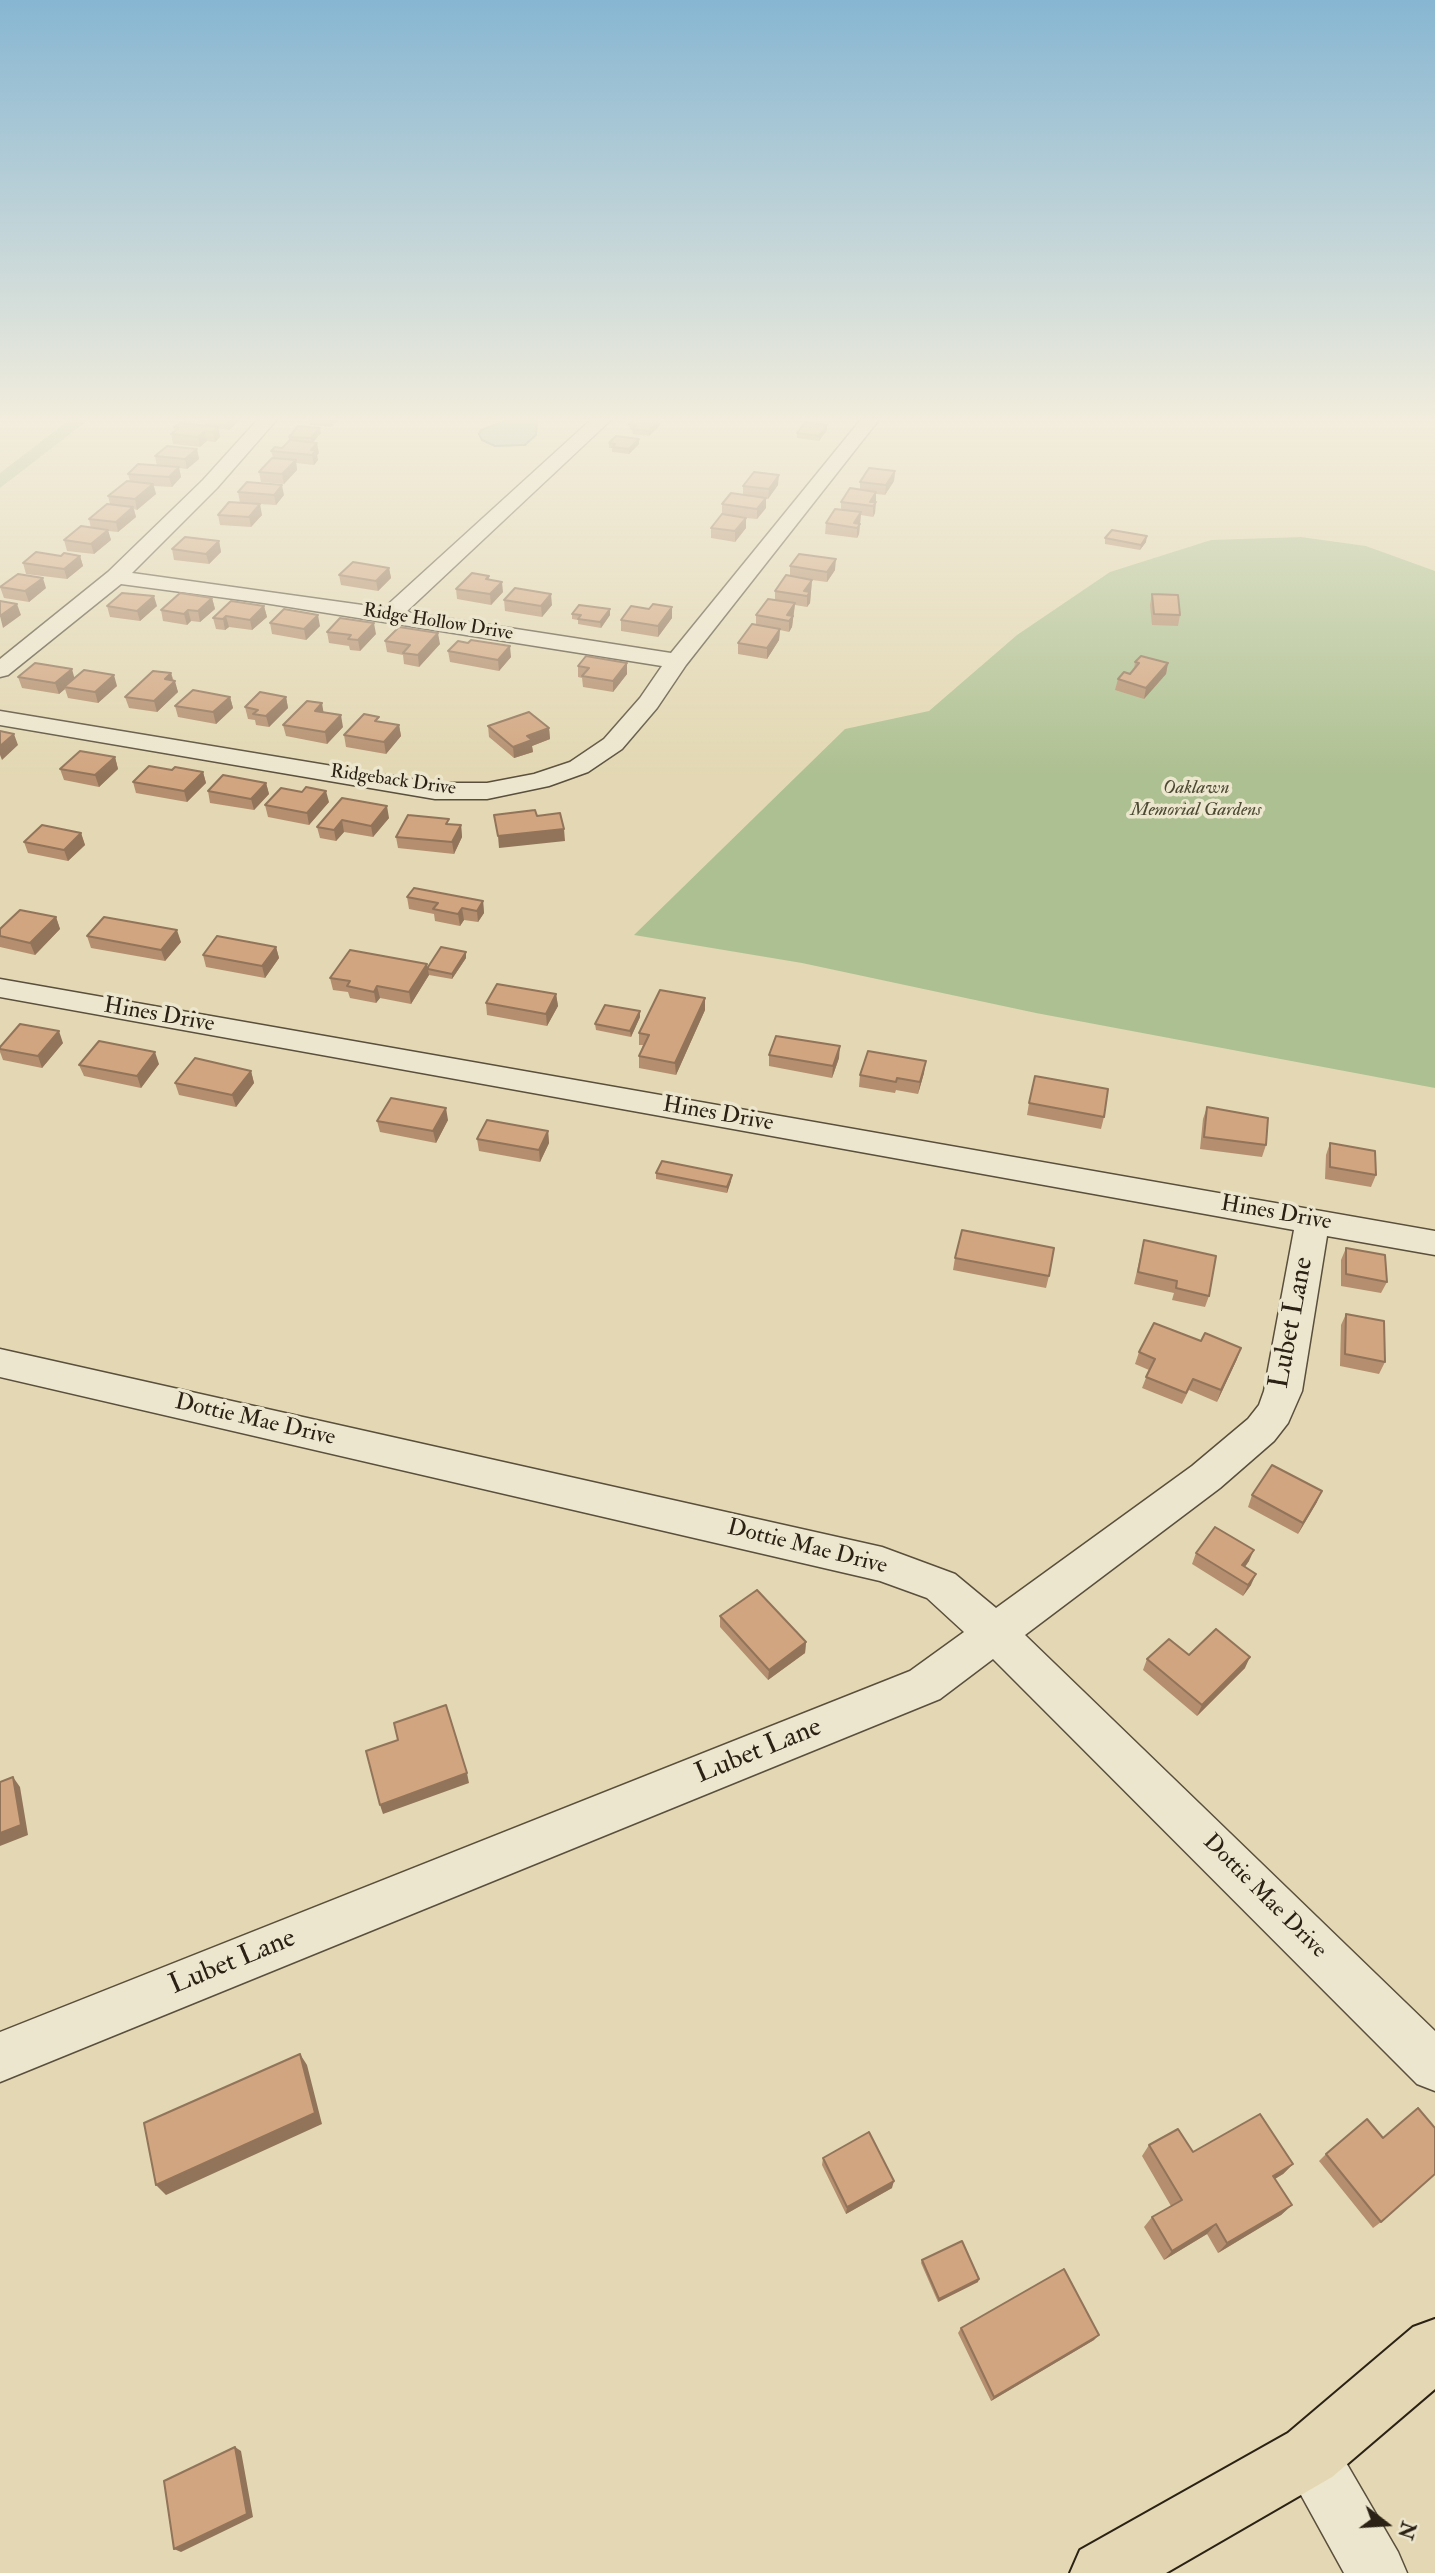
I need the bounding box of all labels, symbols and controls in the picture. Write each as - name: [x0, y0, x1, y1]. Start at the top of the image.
- street label: Ridge Hollow Drive: [361, 600, 515, 646]
- street label: Ridgeback Drive: [329, 761, 457, 801]
- park label: Oaklawn Memorial Gardens: [1130, 778, 1262, 822]
- street label: Hines Drive: [102, 993, 216, 1039]
- street label: Hines Drive: [661, 1092, 775, 1138]
- street label: Hines Drive: [1219, 1191, 1333, 1237]
- street label: Lubet Lane: [1264, 1254, 1322, 1392]
- street label: Dottie Mae Drive: [172, 1389, 338, 1453]
- street label: Dottie Mae Drive: [724, 1515, 890, 1581]
- street label: Lubet Lane: [691, 1712, 827, 1792]
- street label: Dottie Mae Drive: [1196, 1829, 1332, 1965]
- street label: Lubet Lane: [165, 1923, 301, 2003]
- north arrow: [1351, 2489, 1421, 2559]
- text: N: [1392, 2518, 1420, 2542]

